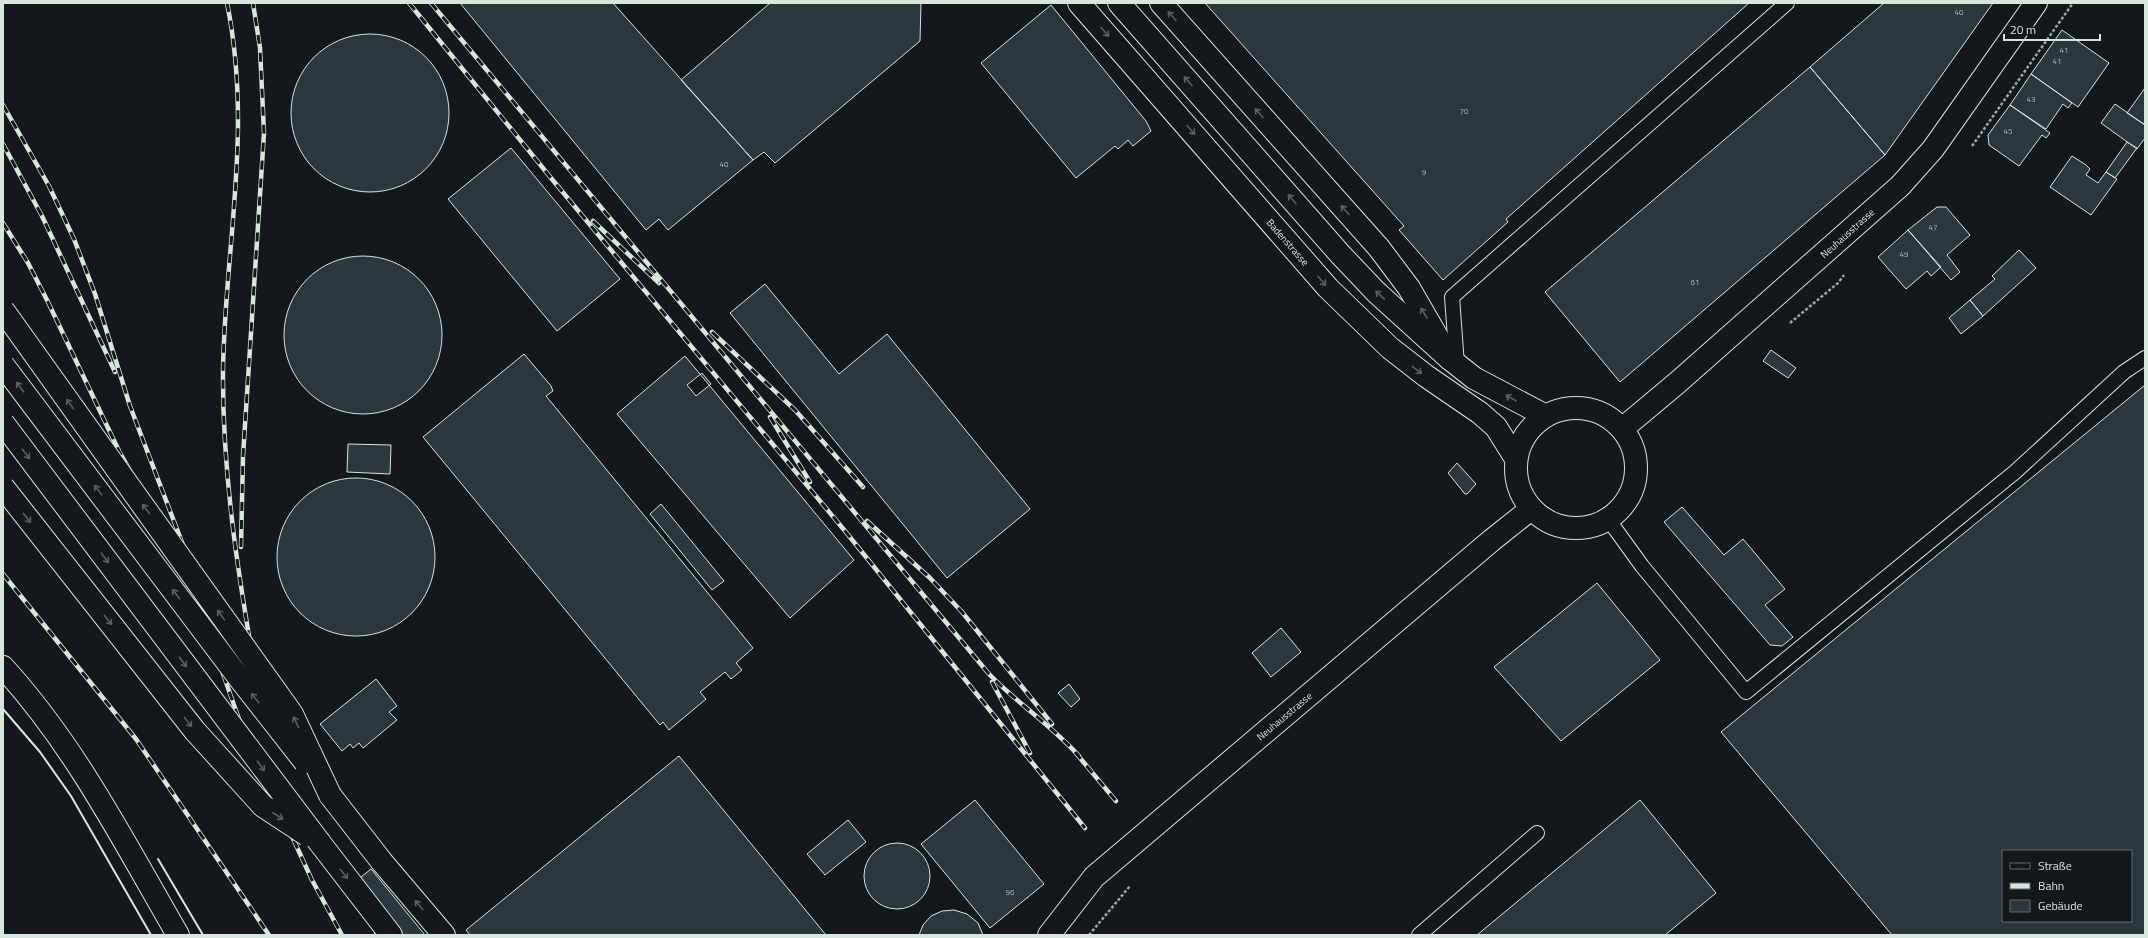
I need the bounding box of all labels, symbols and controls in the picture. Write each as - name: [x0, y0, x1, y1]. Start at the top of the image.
- house number: 40: [1955, 6, 1964, 18]
- one-way arrow: [1167, 11, 1177, 21]
- scale bar: [2004, 16, 2100, 42]
- text: 20 m: [2010, 20, 2036, 39]
- one-way arrow: [1100, 27, 1109, 37]
- house number: 41: [2060, 44, 2068, 56]
- house number: 41: [2053, 55, 2061, 67]
- one-way arrow: [1184, 75, 1193, 86]
- house number: 43: [2027, 93, 2035, 105]
- house number: 70: [1460, 105, 1469, 117]
- one-way arrow: [1254, 108, 1263, 118]
- one-way arrow: [1186, 125, 1195, 136]
- house number: 45: [2004, 125, 2013, 137]
- house number: 40: [720, 158, 729, 170]
- house number: 9: [1422, 166, 1427, 178]
- one-way arrow: [1288, 194, 1297, 204]
- one-way arrow: [1340, 205, 1350, 215]
- street label: Neuhausstrasse: [1817, 205, 1878, 262]
- street label: Badenstrasse: [1263, 216, 1312, 269]
- house number: 47: [1929, 221, 1937, 233]
- house number: 49: [1900, 248, 1909, 260]
- one-way arrow: [1317, 276, 1327, 286]
- house number: 61: [1691, 276, 1699, 288]
- one-way arrow: [1375, 291, 1385, 300]
- one-way arrow: [1420, 308, 1428, 319]
- one-way arrow: [1411, 365, 1422, 374]
- one-way arrow: [15, 381, 24, 392]
- one-way arrow: [1505, 394, 1517, 402]
- one-way arrow: [66, 398, 74, 409]
- one-way arrow: [22, 449, 31, 460]
- one-way arrow: [94, 485, 102, 496]
- one-way arrow: [142, 504, 150, 515]
- one-way arrow: [23, 512, 31, 523]
- one-way arrow: [100, 552, 109, 563]
- one-way arrow: [172, 589, 180, 600]
- one-way arrow: [217, 610, 225, 621]
- one-way arrow: [103, 615, 112, 626]
- one-way arrow: [179, 656, 187, 667]
- street label: Neuhausstrasse: [1253, 689, 1315, 744]
- one-way arrow: [250, 692, 259, 703]
- one-way arrow: [292, 716, 299, 728]
- one-way arrow: [184, 717, 192, 728]
- one-way arrow: [257, 760, 265, 771]
- one-way arrow: [272, 812, 284, 820]
- legend: [2002, 850, 2132, 922]
- text: Straße: [2038, 856, 2072, 875]
- one-way arrow: [339, 868, 348, 879]
- text: Bahn: [2038, 876, 2064, 895]
- house number: 96: [1006, 886, 1015, 898]
- text: Gebäude: [2038, 896, 2083, 915]
- one-way arrow: [415, 900, 424, 911]

